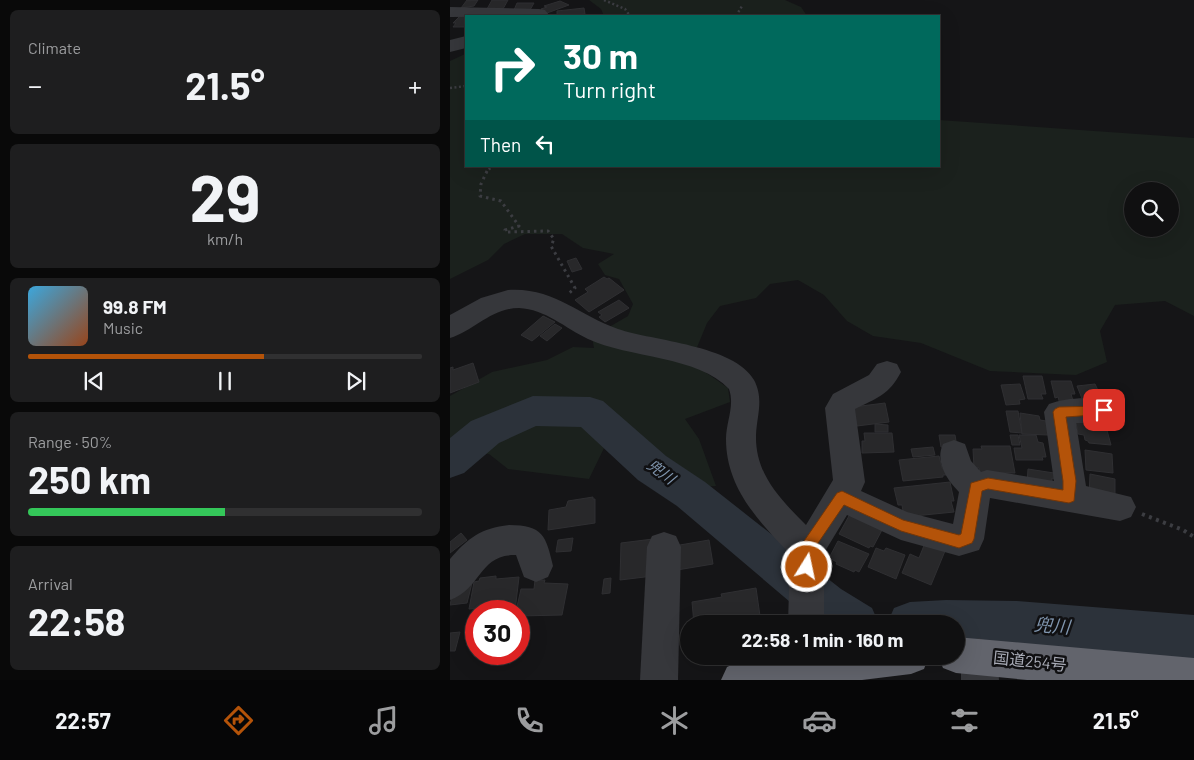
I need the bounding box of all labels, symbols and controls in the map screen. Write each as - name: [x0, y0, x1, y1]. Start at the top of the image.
- text: 30 m: [563, 34, 638, 76]
- icon: right: [480, 35, 545, 100]
- text: Climate: [28, 38, 81, 57]
- text: 21.5°: [185, 62, 265, 108]
- text: −: [28, 68, 42, 102]
- text: +: [408, 68, 422, 102]
- text: Turn right: [563, 76, 656, 102]
- icon: left: [531, 130, 559, 158]
- text: Then: [480, 133, 521, 156]
- text: 29: [190, 157, 260, 235]
- map controls: [1124, 182, 1179, 237]
- button: search: [1124, 182, 1179, 237]
- text: km/h: [207, 229, 243, 248]
- text: 99.8 FM: [103, 295, 167, 318]
- text: Music: [103, 318, 143, 337]
- icon: previous: [80, 367, 108, 395]
- icon: pause: [211, 367, 239, 395]
- icon: next: [342, 367, 370, 395]
- pin: [1083, 389, 1125, 431]
- icon: arrive: [1090, 396, 1118, 424]
- text: Range · 50%: [28, 432, 112, 451]
- water label: 兜川: [644, 455, 681, 488]
- text: 250 km: [28, 456, 151, 502]
- position arrow: [780, 540, 832, 592]
- text: Arrival: [28, 574, 73, 593]
- text: 22:58: [28, 598, 125, 644]
- speed limit sign: 30: [465, 600, 530, 665]
- water label: 兜川: [1033, 612, 1073, 638]
- text: 22:58 · 1 min · 160 m: [742, 628, 903, 651]
- street label: 国道254号: [992, 647, 1068, 674]
- icon: directions: [221, 703, 256, 738]
- icon: music: [366, 703, 401, 738]
- icon: phone: [512, 703, 547, 738]
- icon: climate: [657, 703, 692, 738]
- icon: car: [802, 703, 837, 738]
- icon: filters: [947, 703, 982, 738]
- text: 22:57: [55, 707, 111, 733]
- text: 21.5°: [1093, 707, 1139, 733]

